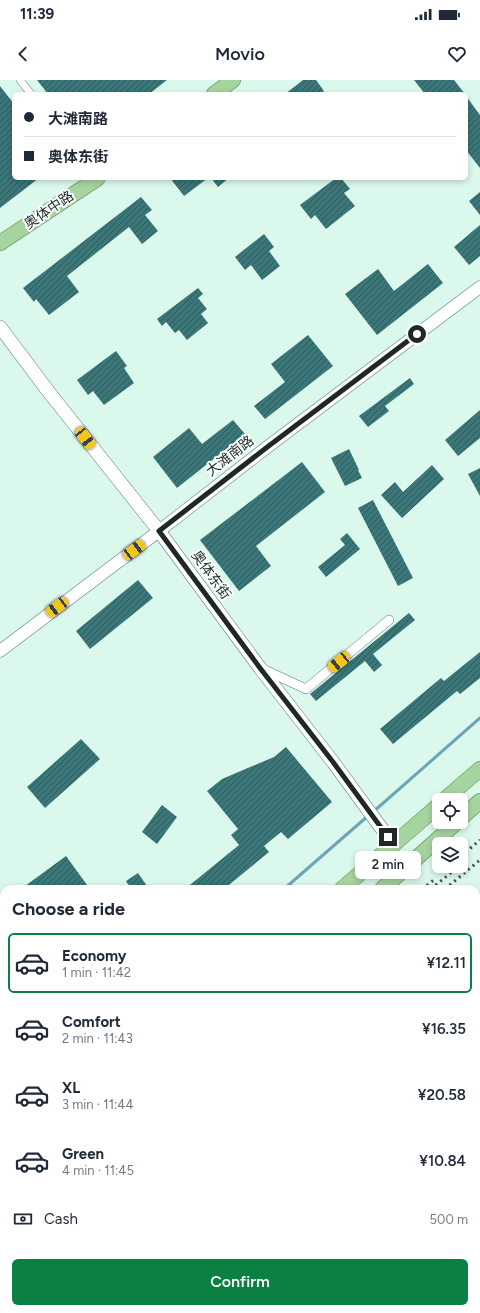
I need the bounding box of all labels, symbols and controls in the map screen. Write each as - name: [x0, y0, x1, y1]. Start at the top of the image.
- text: 11:39: [20, 5, 54, 23]
- icon: back: [12, 43, 34, 65]
- text: Movio: [215, 43, 265, 65]
- icon: heart: [446, 43, 468, 65]
- text: 大滩南路: [48, 110, 108, 128]
- text: 奥体东街: [48, 148, 108, 166]
- street label: 奥体中路: [21, 187, 77, 233]
- route start: [408, 325, 426, 343]
- car: [73, 425, 97, 451]
- street label: 大滩南路: [203, 432, 257, 480]
- car: [121, 538, 147, 562]
- street label: 奥体东街: [188, 547, 234, 603]
- car: [44, 595, 70, 619]
- car: [326, 650, 352, 674]
- map controls: [432, 793, 468, 873]
- button: locate: [432, 793, 468, 829]
- route end: [379, 828, 397, 846]
- button: layers: [432, 837, 468, 873]
- callout: 2 min: [355, 851, 421, 879]
- text: 2 min: [372, 857, 404, 872]
- text: Choose a ride: [12, 898, 125, 920]
- icon: car: [14, 945, 50, 981]
- text: Economy: [62, 947, 127, 965]
- text: ¥12.11: [426, 954, 466, 972]
- text: 1 min · 11:42: [62, 965, 131, 980]
- icon: car: [14, 1011, 50, 1047]
- text: Comfort: [62, 1013, 121, 1031]
- text: ¥16.35: [422, 1020, 466, 1038]
- text: 2 min · 11:43: [62, 1031, 133, 1046]
- icon: car: [14, 1077, 50, 1113]
- text: XL: [62, 1079, 80, 1097]
- text: ¥20.58: [418, 1086, 466, 1104]
- text: 3 min · 11:44: [62, 1097, 134, 1112]
- icon: car: [14, 1143, 50, 1179]
- text: Green: [62, 1145, 104, 1163]
- text: ¥10.84: [419, 1152, 466, 1170]
- text: 4 min · 11:45: [62, 1163, 134, 1178]
- icon: cash: [12, 1208, 34, 1230]
- text: Cash: [44, 1210, 78, 1228]
- text: 500 m: [430, 1212, 468, 1227]
- button: Confirm: [12, 1259, 468, 1305]

